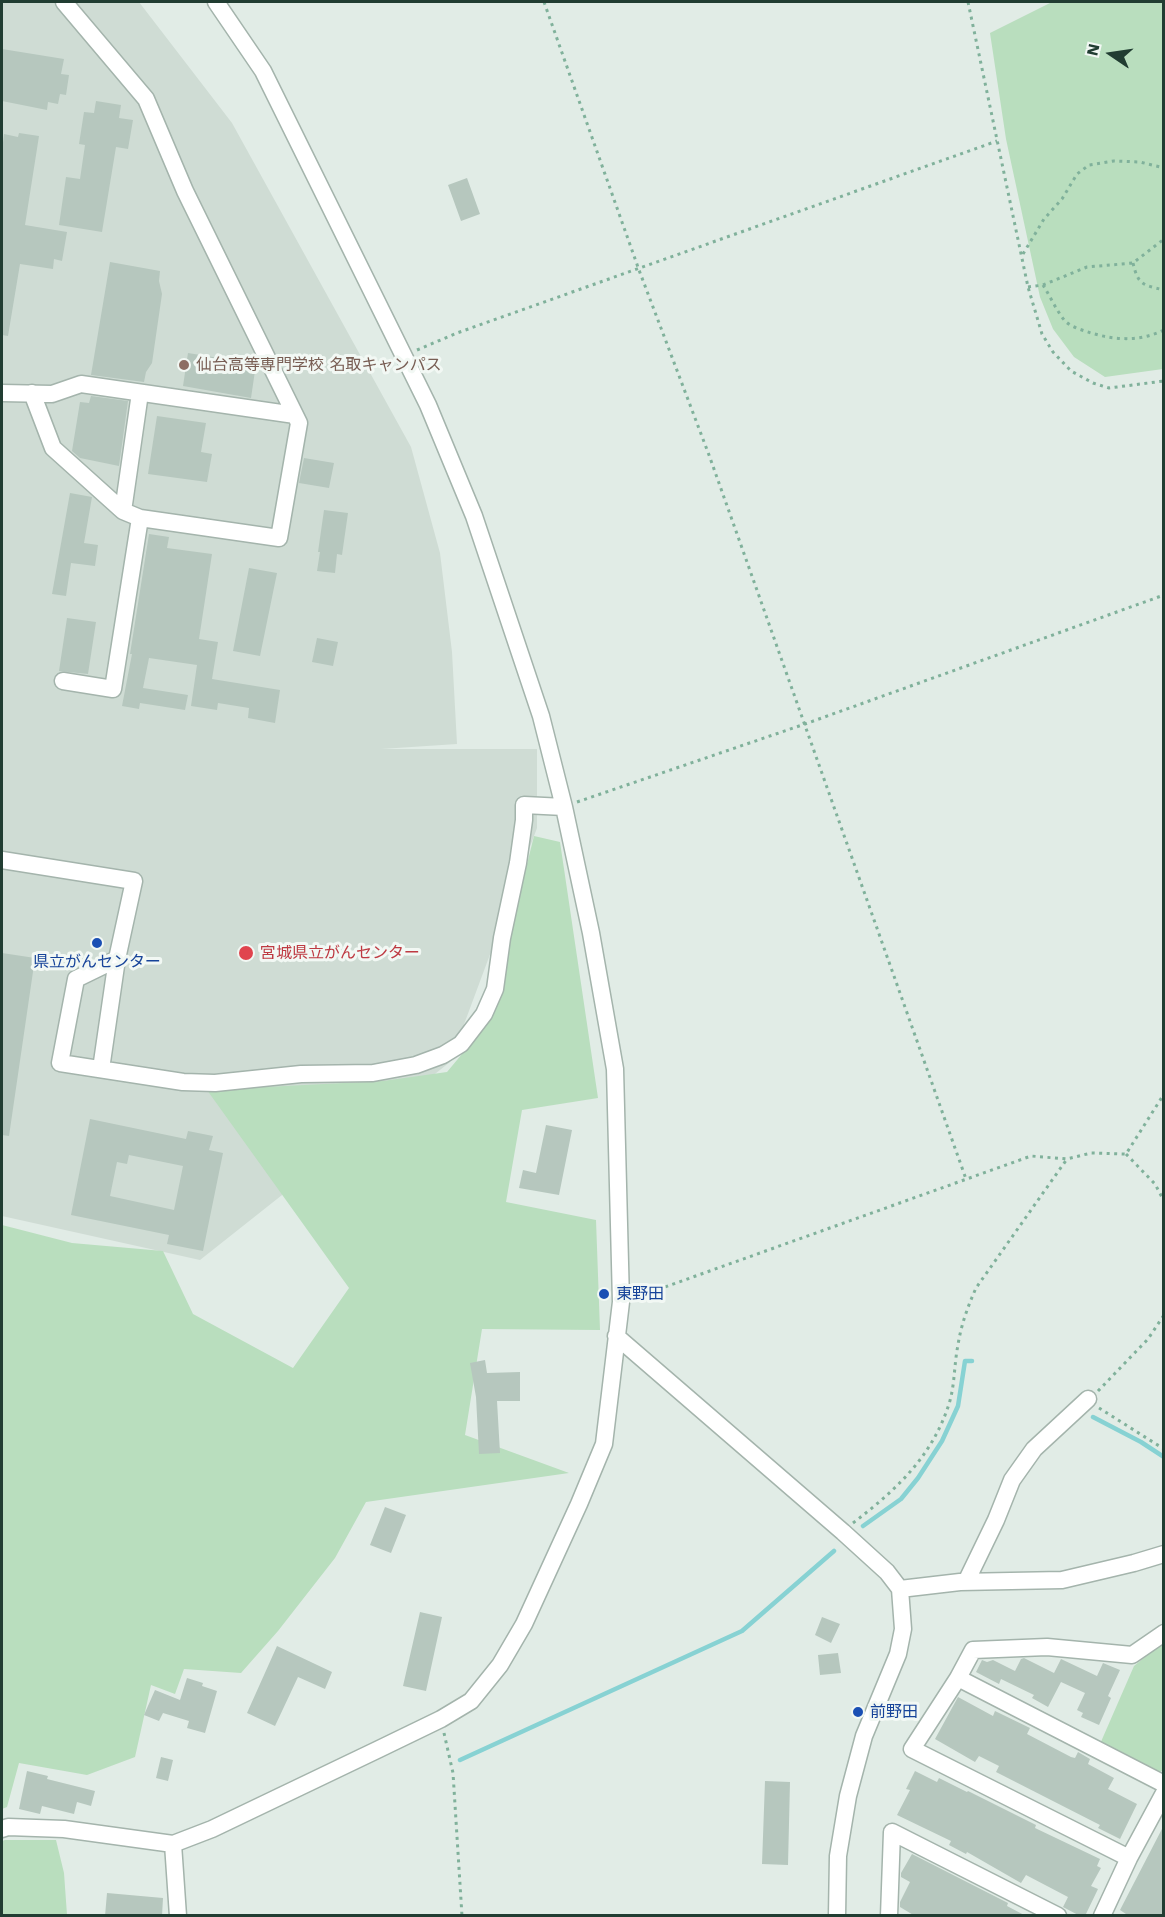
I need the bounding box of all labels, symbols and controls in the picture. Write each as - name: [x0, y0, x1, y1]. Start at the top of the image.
- north arrow: [1081, 24, 1141, 84]
- text: N: [1082, 42, 1104, 58]
- place label: 仙台高等専門学校 名取キャンパス: [196, 355, 441, 375]
- marker: 仙台高等専門学校 名取キャンパス: [177, 358, 191, 372]
- marker: 県立がんセンター: [90, 936, 104, 950]
- place label: 宮城県立がんセンター: [260, 943, 420, 963]
- marker: 宮城県立がんセンター: [237, 944, 255, 962]
- place label: 県立がんセンター: [33, 952, 161, 972]
- place label: 東野田: [616, 1284, 664, 1304]
- marker: 東野田: [597, 1287, 611, 1301]
- place label: 前野田: [870, 1702, 918, 1722]
- marker: 前野田: [851, 1705, 865, 1719]

